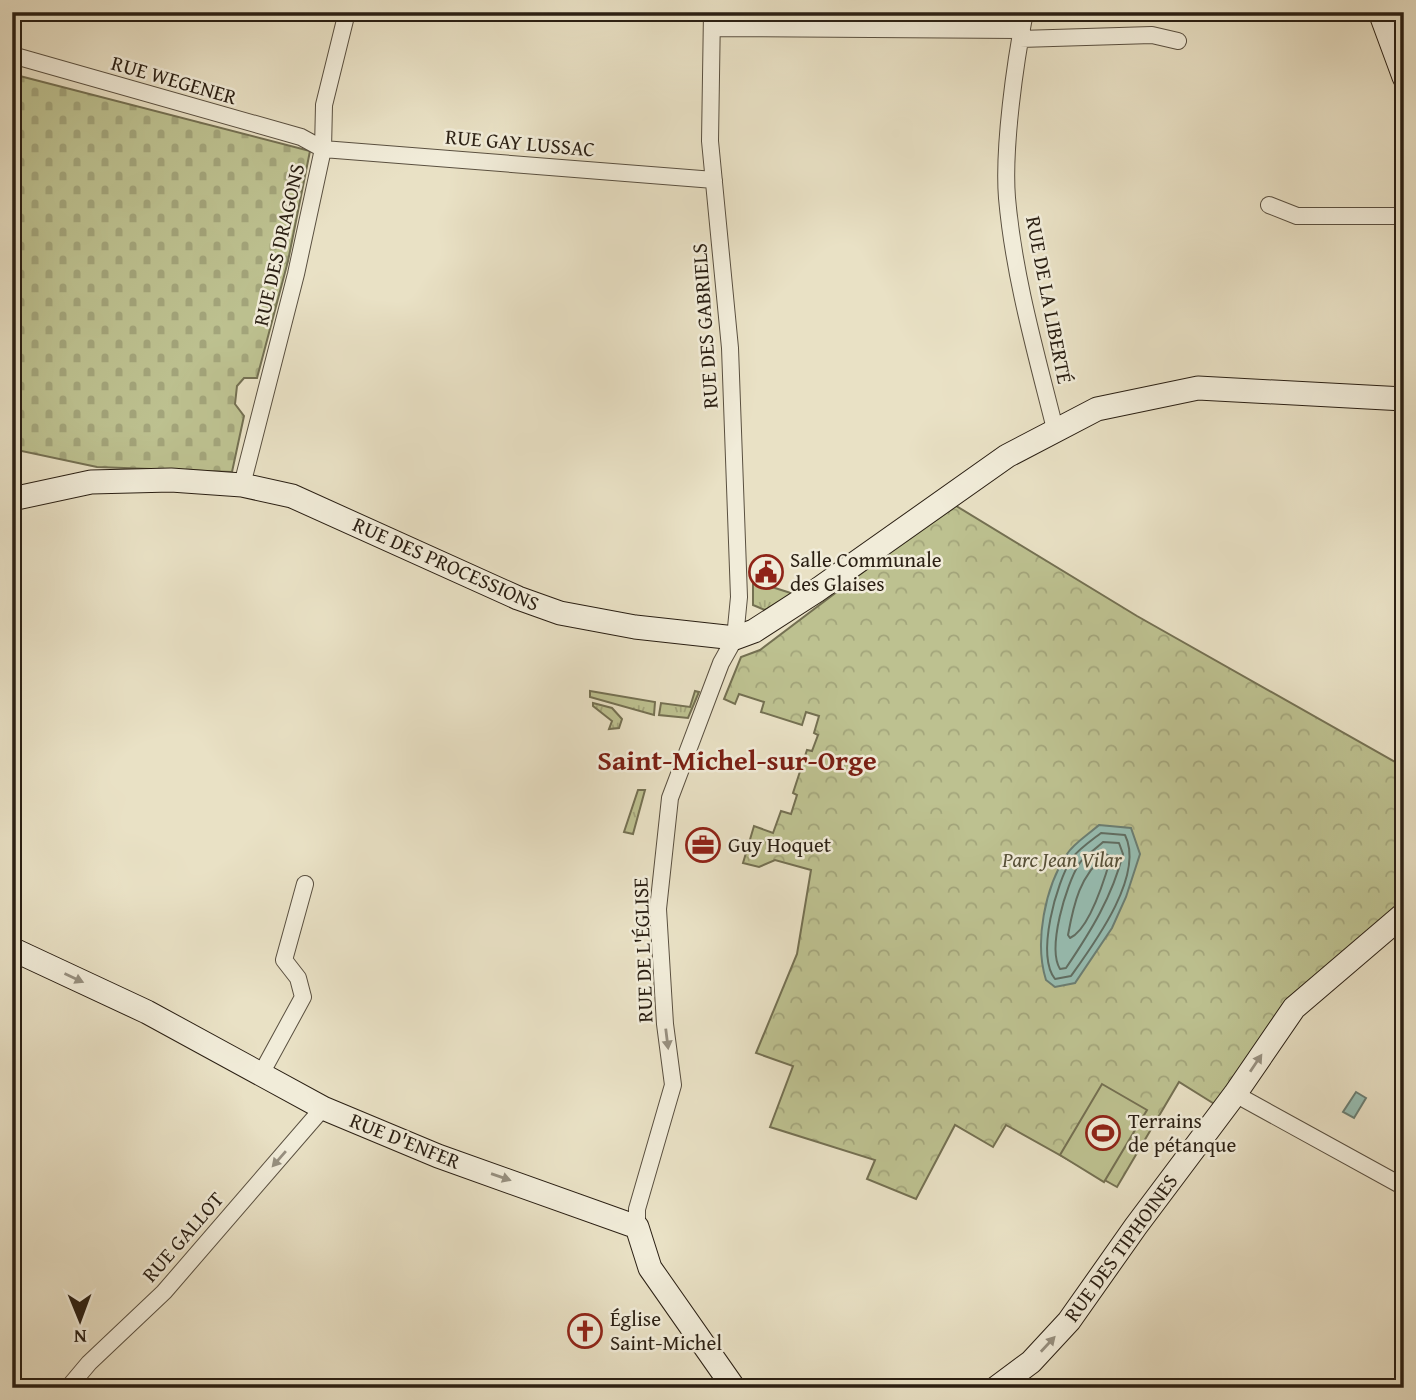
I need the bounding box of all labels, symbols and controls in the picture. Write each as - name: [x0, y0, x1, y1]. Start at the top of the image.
- street label: RUE WEGENER: [108, 47, 241, 112]
- street label: RUE GAY LUSSAC: [444, 121, 596, 164]
- street label: RUE DES DRAGONS: [245, 161, 312, 329]
- street label: RUE DE LA LIBERTÉ: [1018, 213, 1081, 387]
- street label: RUE DES GABRIELS: [683, 242, 726, 410]
- street label: RUE DES PROCESSIONS: [348, 508, 544, 619]
- place label: Salle Communale des Glaises: [790, 544, 942, 599]
- public building icon: Salle Communale des Glaises: [747, 553, 785, 591]
- district label: Saint-Michel-sur-Orge: [597, 739, 877, 780]
- office icon: Guy Hoquet: [684, 826, 722, 864]
- place label: Guy Hoquet: [728, 829, 832, 860]
- park label: Parc Jean Vilar: [1001, 844, 1123, 875]
- street label: RUE DE L'ÉGLISE: [624, 876, 661, 1023]
- one-way arrow: [64, 972, 84, 984]
- one-way arrow: [662, 1028, 673, 1050]
- one-way arrow: [1249, 1054, 1263, 1072]
- street label: RUE D'ENFER: [345, 1104, 466, 1177]
- place label: Terrains de pétanque: [1128, 1105, 1236, 1160]
- sports icon: Terrains de pétanque: [1084, 1114, 1122, 1152]
- one-way arrow: [272, 1151, 287, 1168]
- street label: RUE DES TIPHOINES: [1056, 1167, 1185, 1328]
- one-way arrow: [491, 1172, 512, 1183]
- street label: RUE GALLOT: [134, 1184, 231, 1289]
- north arrow: [46, 1284, 116, 1354]
- place label: Église Saint-Michel: [610, 1303, 722, 1358]
- church icon: Église Saint-Michel: [566, 1312, 604, 1350]
- text: N: [73, 1323, 87, 1351]
- one-way arrow: [1039, 1336, 1055, 1353]

